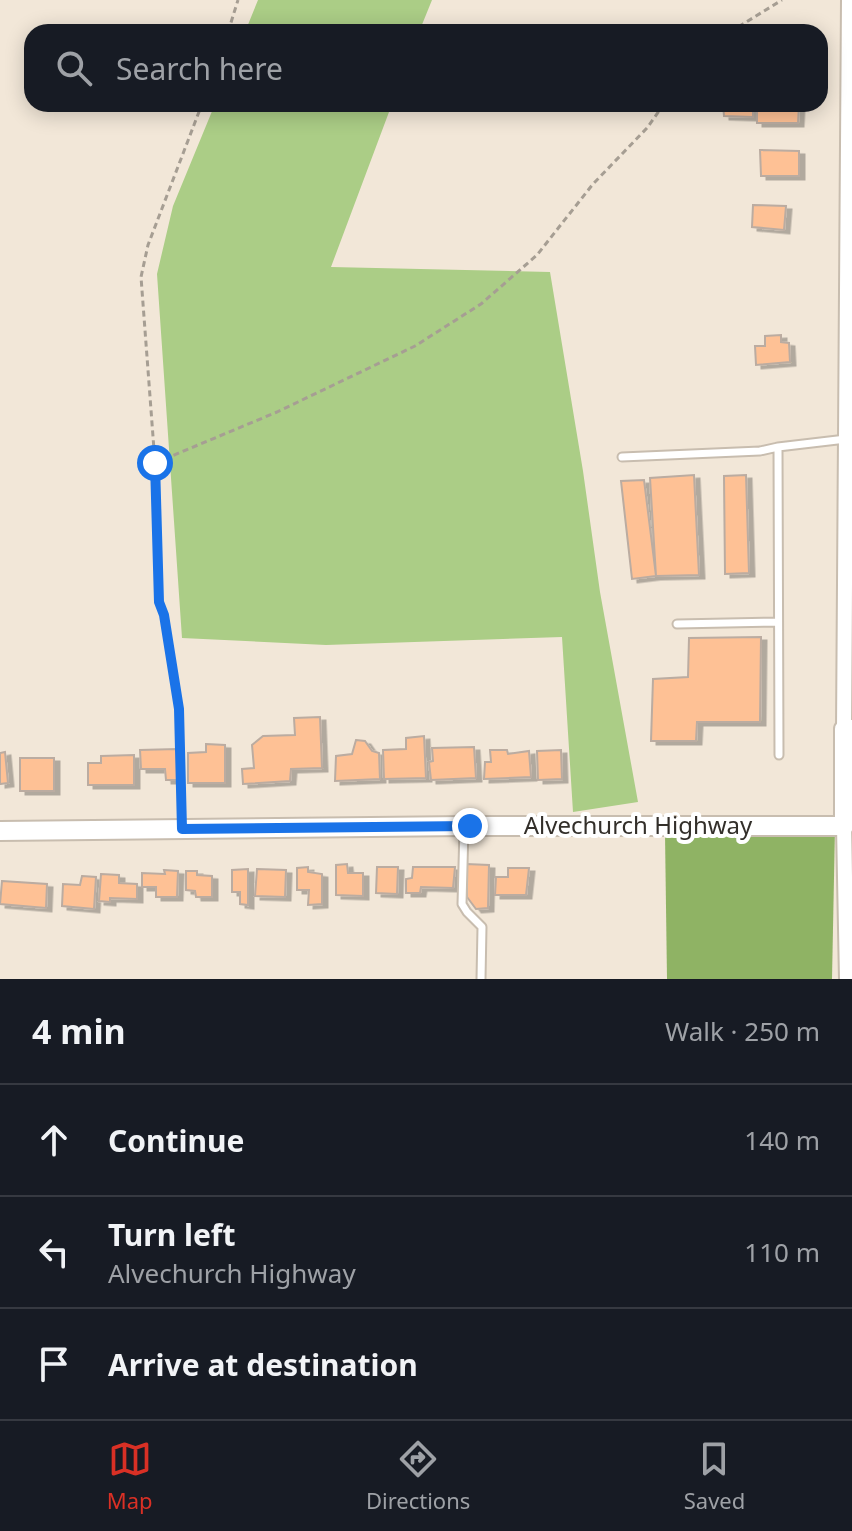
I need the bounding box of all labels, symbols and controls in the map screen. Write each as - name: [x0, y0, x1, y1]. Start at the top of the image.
- search box: [24, 24, 828, 112]
- icon: search: [52, 46, 96, 90]
- text: Search here: [116, 48, 283, 89]
- route start: [137, 445, 173, 481]
- route end: [452, 808, 488, 844]
- street label: Alvechurch Highway: [524, 808, 753, 841]
- text: 4 min: [32, 1008, 126, 1054]
- text: Walk · 250 m: [665, 1013, 820, 1049]
- icon: ahead: [32, 1118, 76, 1162]
- text: Continue: [108, 1120, 244, 1161]
- text: 140 m: [744, 1122, 820, 1158]
- text: Turn left: [108, 1214, 236, 1255]
- icon: left: [32, 1230, 76, 1274]
- text: 110 m: [744, 1234, 820, 1270]
- text: Alvechurch Highway: [108, 1255, 356, 1291]
- icon: arrive: [32, 1342, 76, 1386]
- text: Arrive at destination: [108, 1344, 418, 1385]
- tab: Map: [107, 1437, 153, 1515]
- tab: Directions: [366, 1437, 470, 1515]
- tab: Saved: [684, 1437, 745, 1515]

